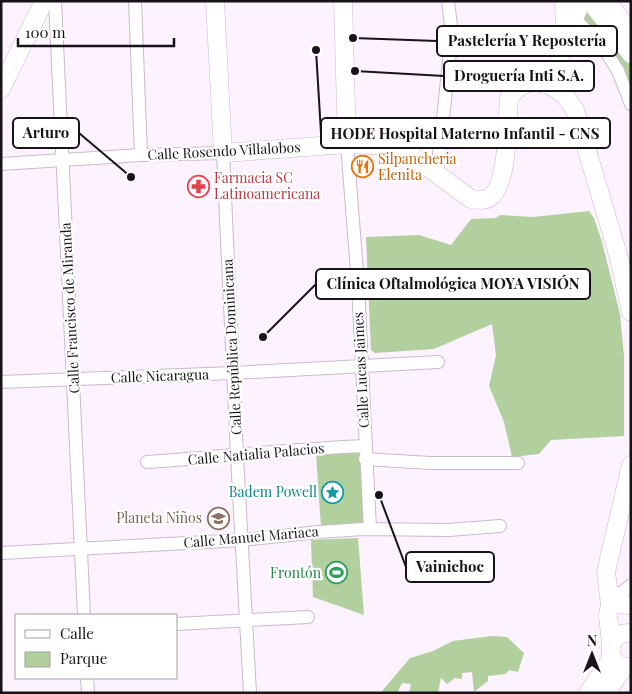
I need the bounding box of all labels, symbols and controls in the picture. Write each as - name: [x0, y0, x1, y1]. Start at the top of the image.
- scale bar: [18, 15, 174, 47]
- text: 100 m: [25, 22, 66, 42]
- callout: Pastelería Y Repostería: [437, 26, 617, 56]
- text: Pastelería Y Repostería: [448, 30, 606, 50]
- callout: Droguería Inti S.A.: [444, 61, 594, 91]
- text: Droguería Inti S.A.: [454, 65, 584, 85]
- callout: Arturo: [13, 118, 79, 148]
- callout: HODE Hospital Materno Infantil - CNS: [321, 118, 610, 148]
- text: Arturo: [22, 122, 69, 142]
- text: HODE Hospital Materno Infantil - CNS: [331, 123, 600, 143]
- street label: Calle Rosendo Villalobos: [147, 137, 301, 164]
- place label: Silpancheria Elenita: [378, 149, 457, 184]
- restaurant icon: Silpancheria Elenita: [350, 155, 374, 179]
- place label: Farmacia SC Latinoamericana: [214, 168, 320, 203]
- pharmacy icon: Farmacia SC Latinoamericana: [186, 174, 210, 198]
- street label: Calle Francisco de Miranda: [56, 222, 83, 394]
- street label: Calle República Dominicana: [217, 258, 246, 436]
- callout: Clínica Oftalmológica MOYA VISIÓN: [316, 269, 590, 299]
- text: Clínica Oftalmológica MOYA VISIÓN: [326, 273, 580, 293]
- street label: Calle Lucas Jaimes: [348, 312, 373, 428]
- street label: Calle Nicaragua: [111, 364, 209, 387]
- street label: Calle Natialia Palacios: [187, 438, 325, 469]
- place icon: Badem Powell: [321, 480, 345, 504]
- place label: Badem Powell: [229, 482, 317, 501]
- school or university icon: Planeta Niños: [206, 506, 230, 530]
- place label: Planeta Niños: [116, 508, 202, 527]
- street label: Calle Manuel Mariaca: [183, 521, 319, 552]
- callout: Vainichoc: [406, 552, 494, 582]
- text: Vainichoc: [415, 556, 484, 576]
- sports icon: Frontón: [325, 561, 349, 585]
- place label: Frontón: [270, 563, 322, 582]
- legend: [15, 614, 178, 679]
- text: Calle: [60, 623, 94, 643]
- north arrow: [567, 629, 617, 679]
- text: N: [587, 631, 597, 650]
- text: Parque: [60, 648, 107, 668]

